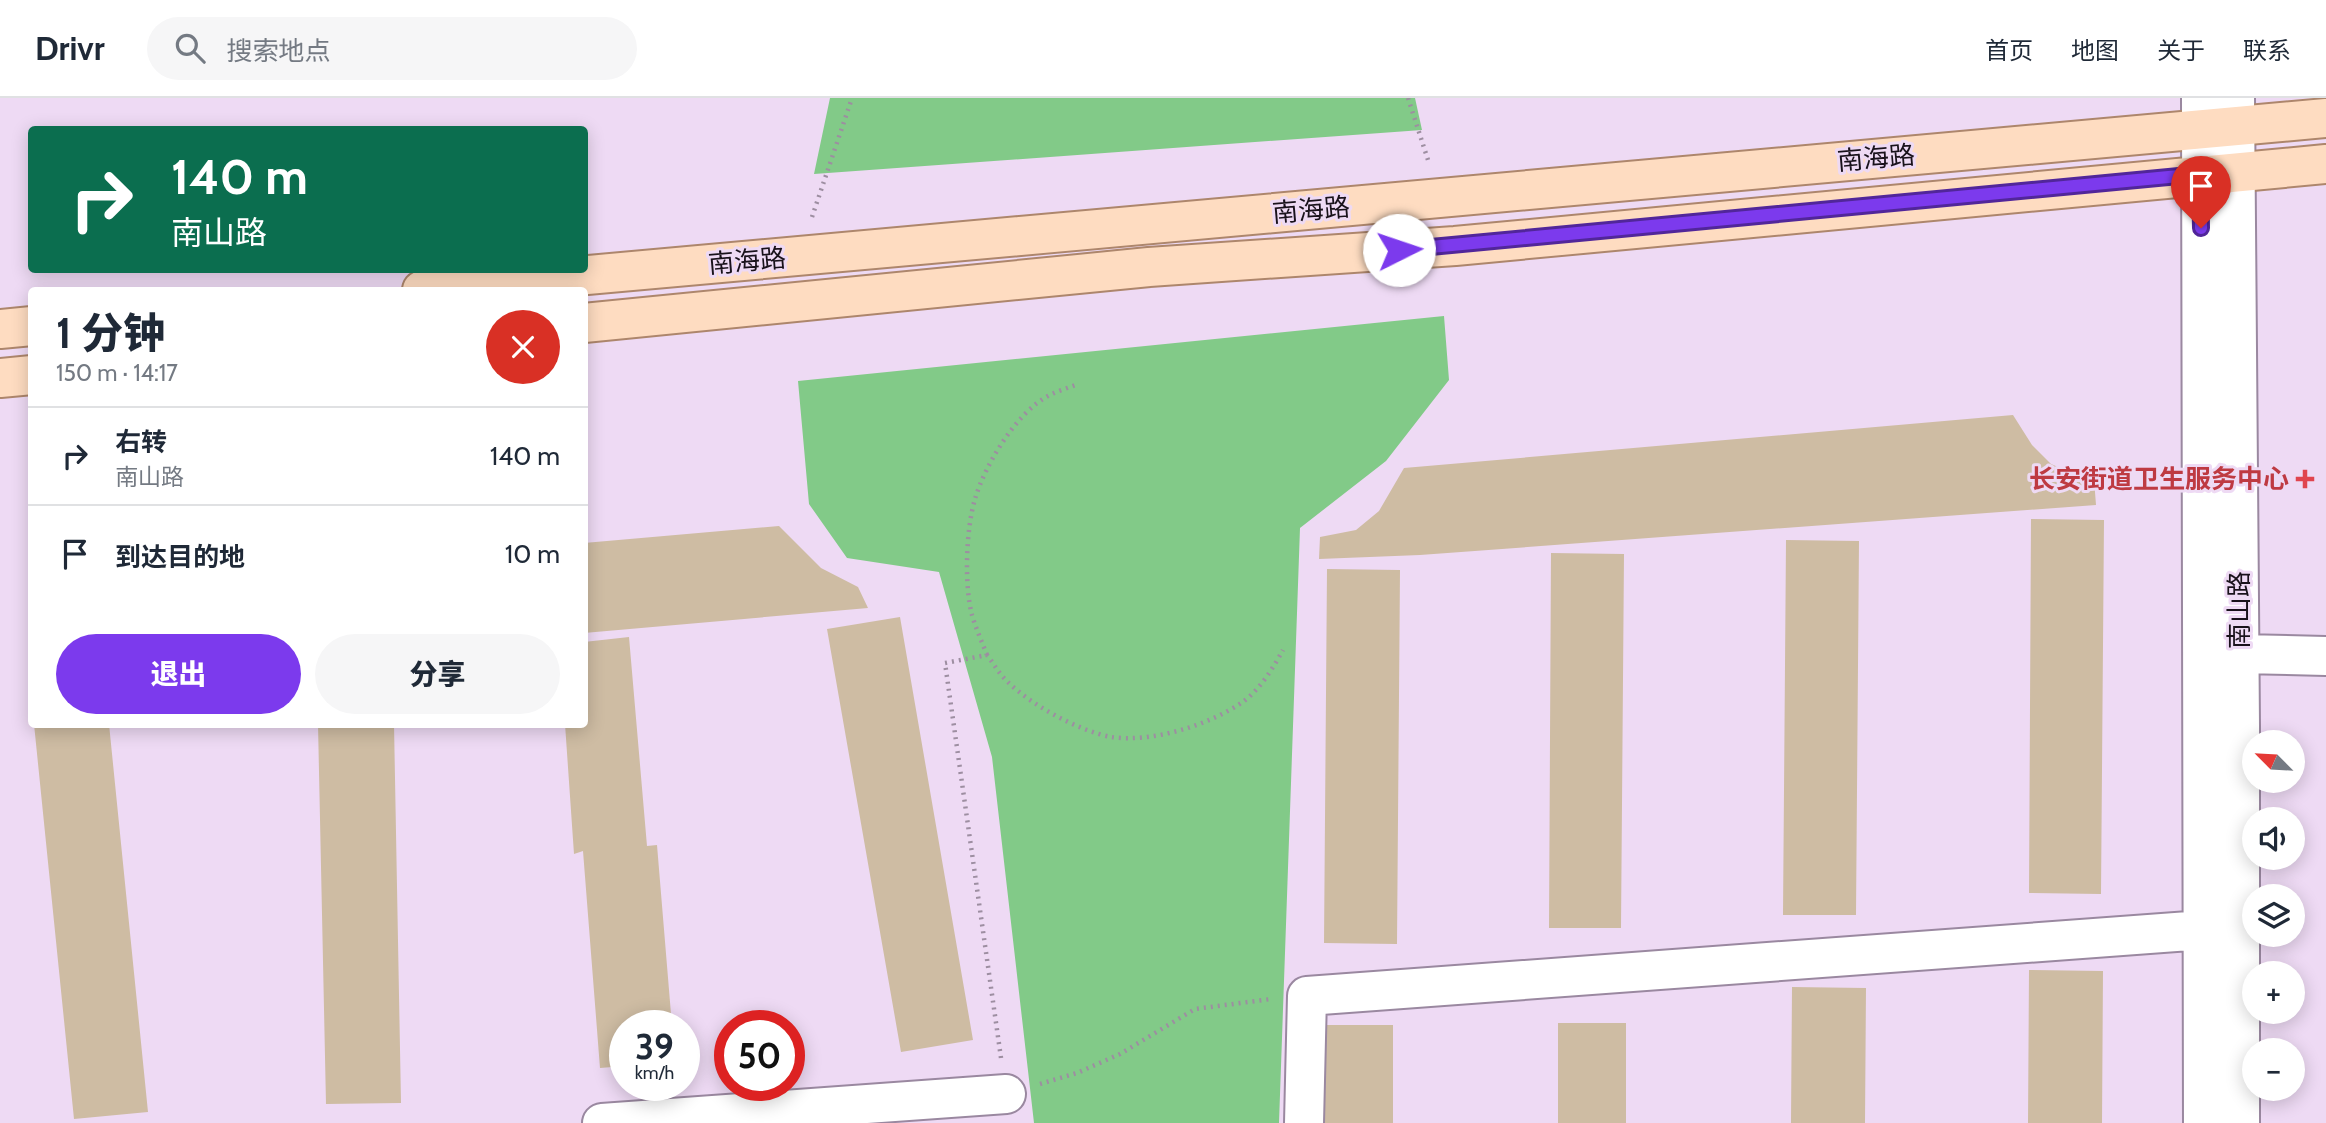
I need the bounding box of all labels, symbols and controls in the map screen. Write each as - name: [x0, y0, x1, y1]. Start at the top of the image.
- search box: [147, 17, 637, 80]
- text: Drivr: [35, 28, 105, 68]
- icon: search: [171, 29, 209, 67]
- text: 搜索地点: [227, 35, 331, 67]
- text: 首页: [1985, 36, 2033, 65]
- text: 地图: [2071, 36, 2119, 65]
- text: 关于: [2157, 36, 2205, 65]
- text: 联系: [2243, 36, 2291, 65]
- street label: 南海路: [1836, 139, 1916, 177]
- text: 140 m: [171, 147, 308, 206]
- icon: right: [56, 154, 147, 245]
- pin: [2171, 156, 2231, 228]
- icon: arrive: [2182, 167, 2220, 205]
- street label: 南海路: [1271, 191, 1351, 229]
- text: 南山路: [171, 213, 267, 252]
- position arrow: [1362, 213, 1436, 287]
- street label: 南海路: [707, 242, 787, 280]
- text: 1 分钟: [56, 307, 165, 359]
- button: close: [486, 310, 560, 384]
- text: 150 m · 14:17: [56, 359, 178, 387]
- text: 右转: [115, 426, 167, 458]
- icon: right: [56, 437, 94, 475]
- text: 140 m: [490, 440, 560, 472]
- text: 南山路: [115, 463, 184, 491]
- place label: 长安街道卫生服务中心: [2029, 463, 2289, 495]
- marker: 长安街道卫生服务中心: [2295, 469, 2315, 489]
- icon: arrive: [56, 535, 94, 573]
- text: 10 m: [505, 538, 560, 570]
- text: 到达目的地: [115, 541, 245, 573]
- street label: 南山路: [2223, 571, 2255, 649]
- button: 退出: [56, 634, 301, 714]
- button: 分享: [315, 634, 560, 714]
- north arrow: [2242, 730, 2305, 793]
- map controls: [2242, 730, 2305, 1101]
- button: sound: [2242, 807, 2305, 870]
- button: layers: [2242, 884, 2305, 947]
- button: +: [2242, 961, 2305, 1024]
- speed limit sign: 50: [714, 1010, 805, 1101]
- text: 39: [635, 1025, 674, 1068]
- button: −: [2242, 1038, 2305, 1101]
- text: km/h: [635, 1062, 674, 1084]

